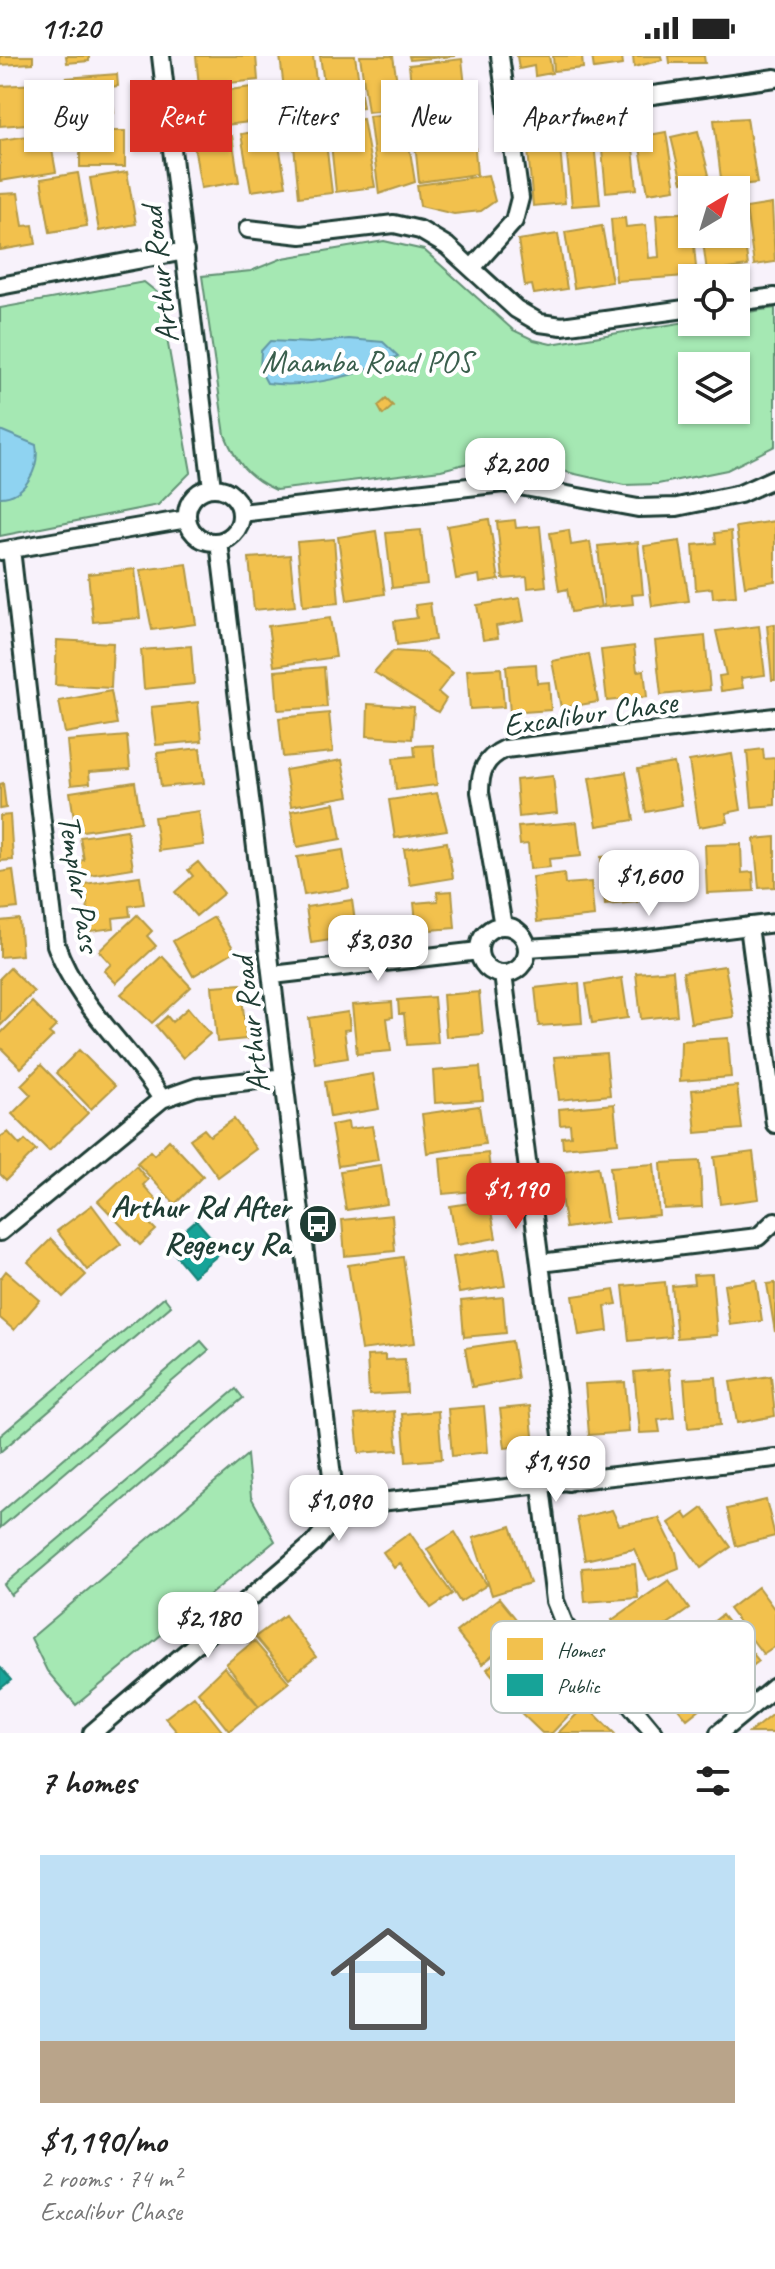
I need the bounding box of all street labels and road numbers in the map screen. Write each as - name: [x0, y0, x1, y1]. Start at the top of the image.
- street label: Arthur Road: [130, 199, 188, 346]
- street label: Excalibur Chase: [501, 681, 682, 746]
- street label: Templar Pass: [48, 812, 111, 958]
- street label: Arthur Road: [221, 949, 279, 1096]

